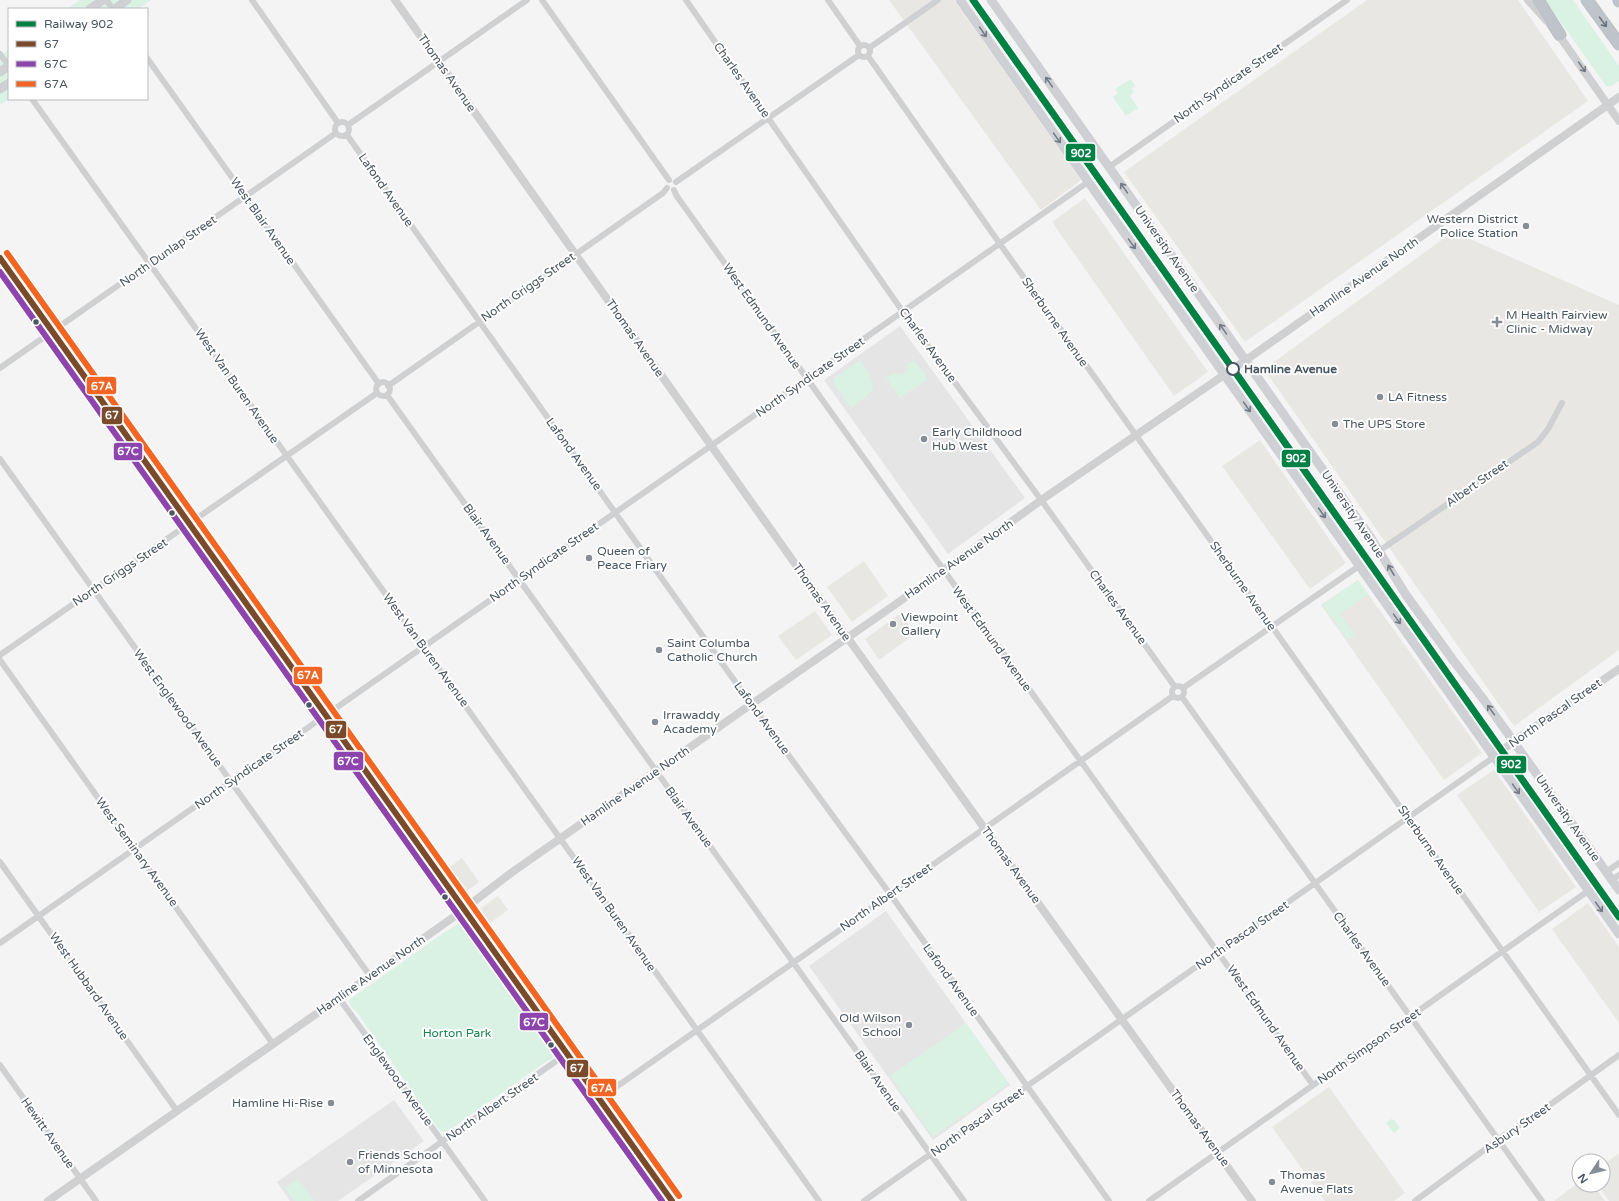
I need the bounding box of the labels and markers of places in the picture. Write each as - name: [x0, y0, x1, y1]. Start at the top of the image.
- place label: Western District Police Station: [1427, 212, 1518, 240]
- marker: Western District Police Station: [1521, 221, 1531, 231]
- place label: M Health Fairview Clinic - Midway: [1506, 308, 1608, 336]
- marker: M Health Fairview Clinic - Midway: [1491, 316, 1503, 328]
- unlabelled marker: [31, 317, 41, 327]
- marker: Hamline Avenue: [1226, 362, 1240, 376]
- place label: Hamline Avenue: [1244, 362, 1337, 376]
- place label: LA Fitness: [1388, 390, 1447, 404]
- marker: LA Fitness: [1375, 392, 1385, 402]
- place label: The UPS Store: [1343, 417, 1425, 431]
- marker: The UPS Store: [1330, 419, 1340, 429]
- place label: Early Childhood Hub West: [932, 425, 1022, 453]
- marker: Early Childhood Hub West: [919, 434, 929, 444]
- unlabelled marker: [167, 508, 177, 518]
- place label: Queen of Peace Friary: [597, 544, 668, 572]
- marker: Queen of Peace Friary: [584, 553, 594, 563]
- place label: Viewpoint Gallery: [901, 610, 958, 638]
- marker: Viewpoint Gallery: [888, 619, 898, 629]
- place label: Saint Columba Catholic Church: [667, 636, 758, 664]
- marker: Saint Columba Catholic Church: [654, 645, 664, 655]
- unlabelled marker: [304, 700, 314, 710]
- place label: Irrawaddy Academy: [663, 708, 720, 736]
- marker: Irrawaddy Academy: [650, 717, 660, 727]
- unlabelled marker: [440, 892, 450, 902]
- place label: Old Wilson School: [839, 1011, 901, 1039]
- marker: Old Wilson School: [904, 1020, 914, 1030]
- unlabelled marker: [546, 1040, 556, 1050]
- place label: Hamline Hi-Rise: [232, 1096, 323, 1110]
- marker: Hamline Hi-Rise: [326, 1098, 336, 1108]
- place label: Friends School of Minnesota: [358, 1148, 442, 1176]
- marker: Friends School of Minnesota: [345, 1157, 355, 1167]
- place label: Thomas Avenue Flats: [1280, 1168, 1353, 1196]
- marker: Thomas Avenue Flats: [1267, 1177, 1277, 1187]

